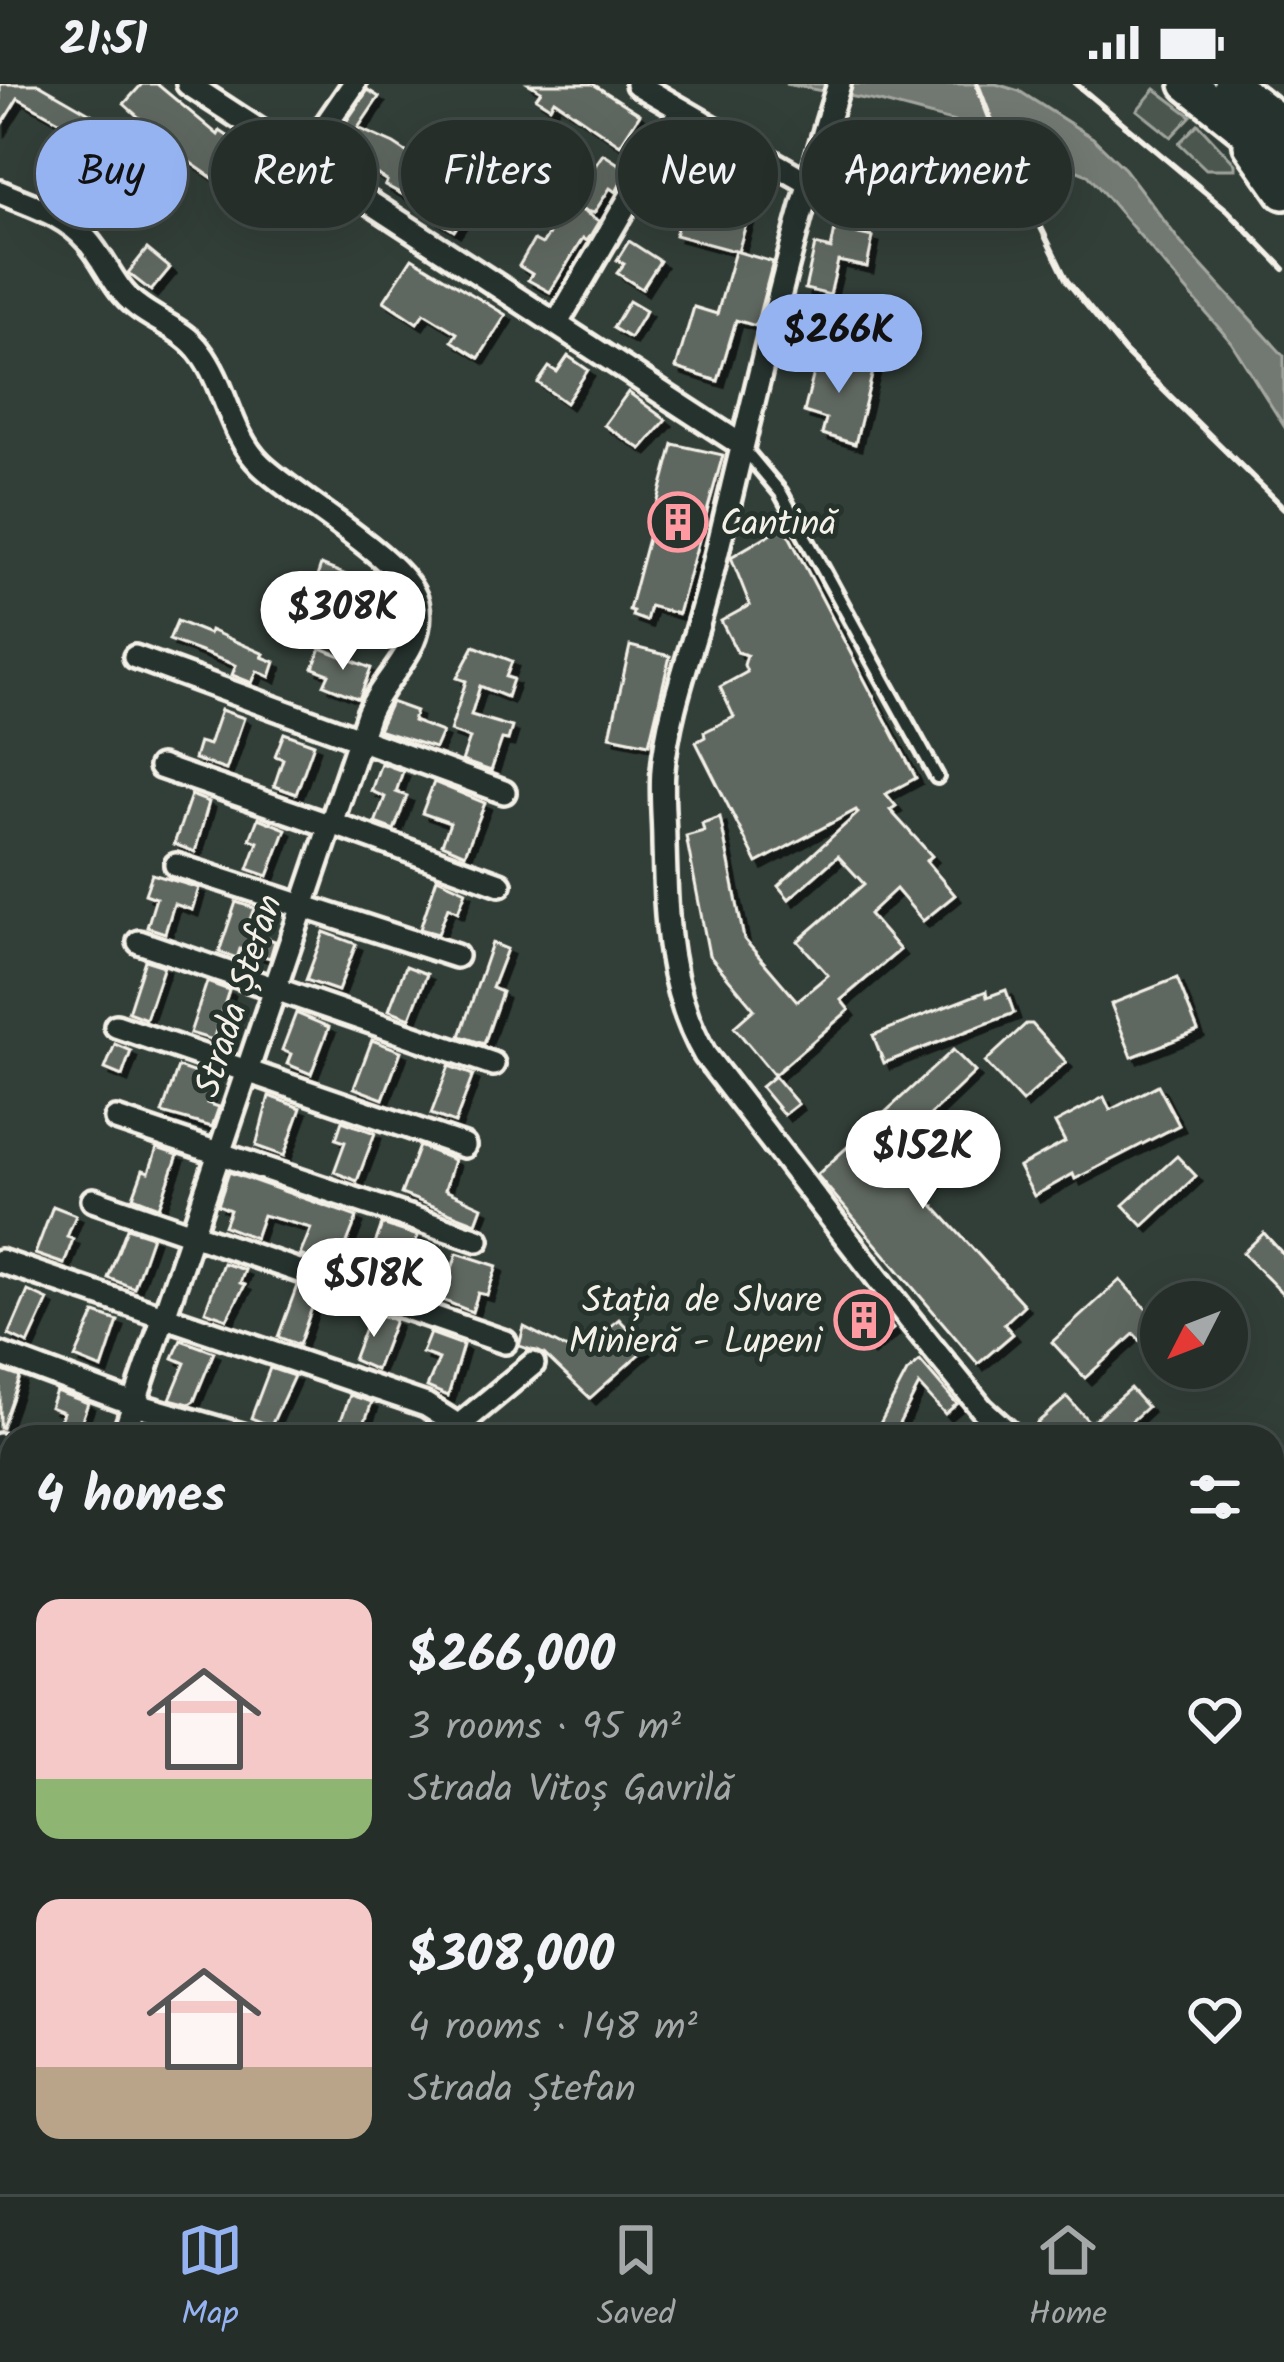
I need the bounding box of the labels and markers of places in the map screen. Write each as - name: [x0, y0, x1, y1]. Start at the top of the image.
- pin: $266K: [755, 294, 923, 396]
- building icon: Cantină: [647, 491, 709, 553]
- place label: Cantină: [720, 497, 839, 554]
- pin: $308K: [259, 571, 427, 673]
- pin: $152K: [839, 1110, 1007, 1212]
- pin: $518K: [290, 1238, 458, 1340]
- place label: Stația de Slvare Minieră - Lupeni: [569, 1274, 823, 1372]
- building icon: Stația de Slvare Minieră - Lupeni: [833, 1289, 895, 1351]

